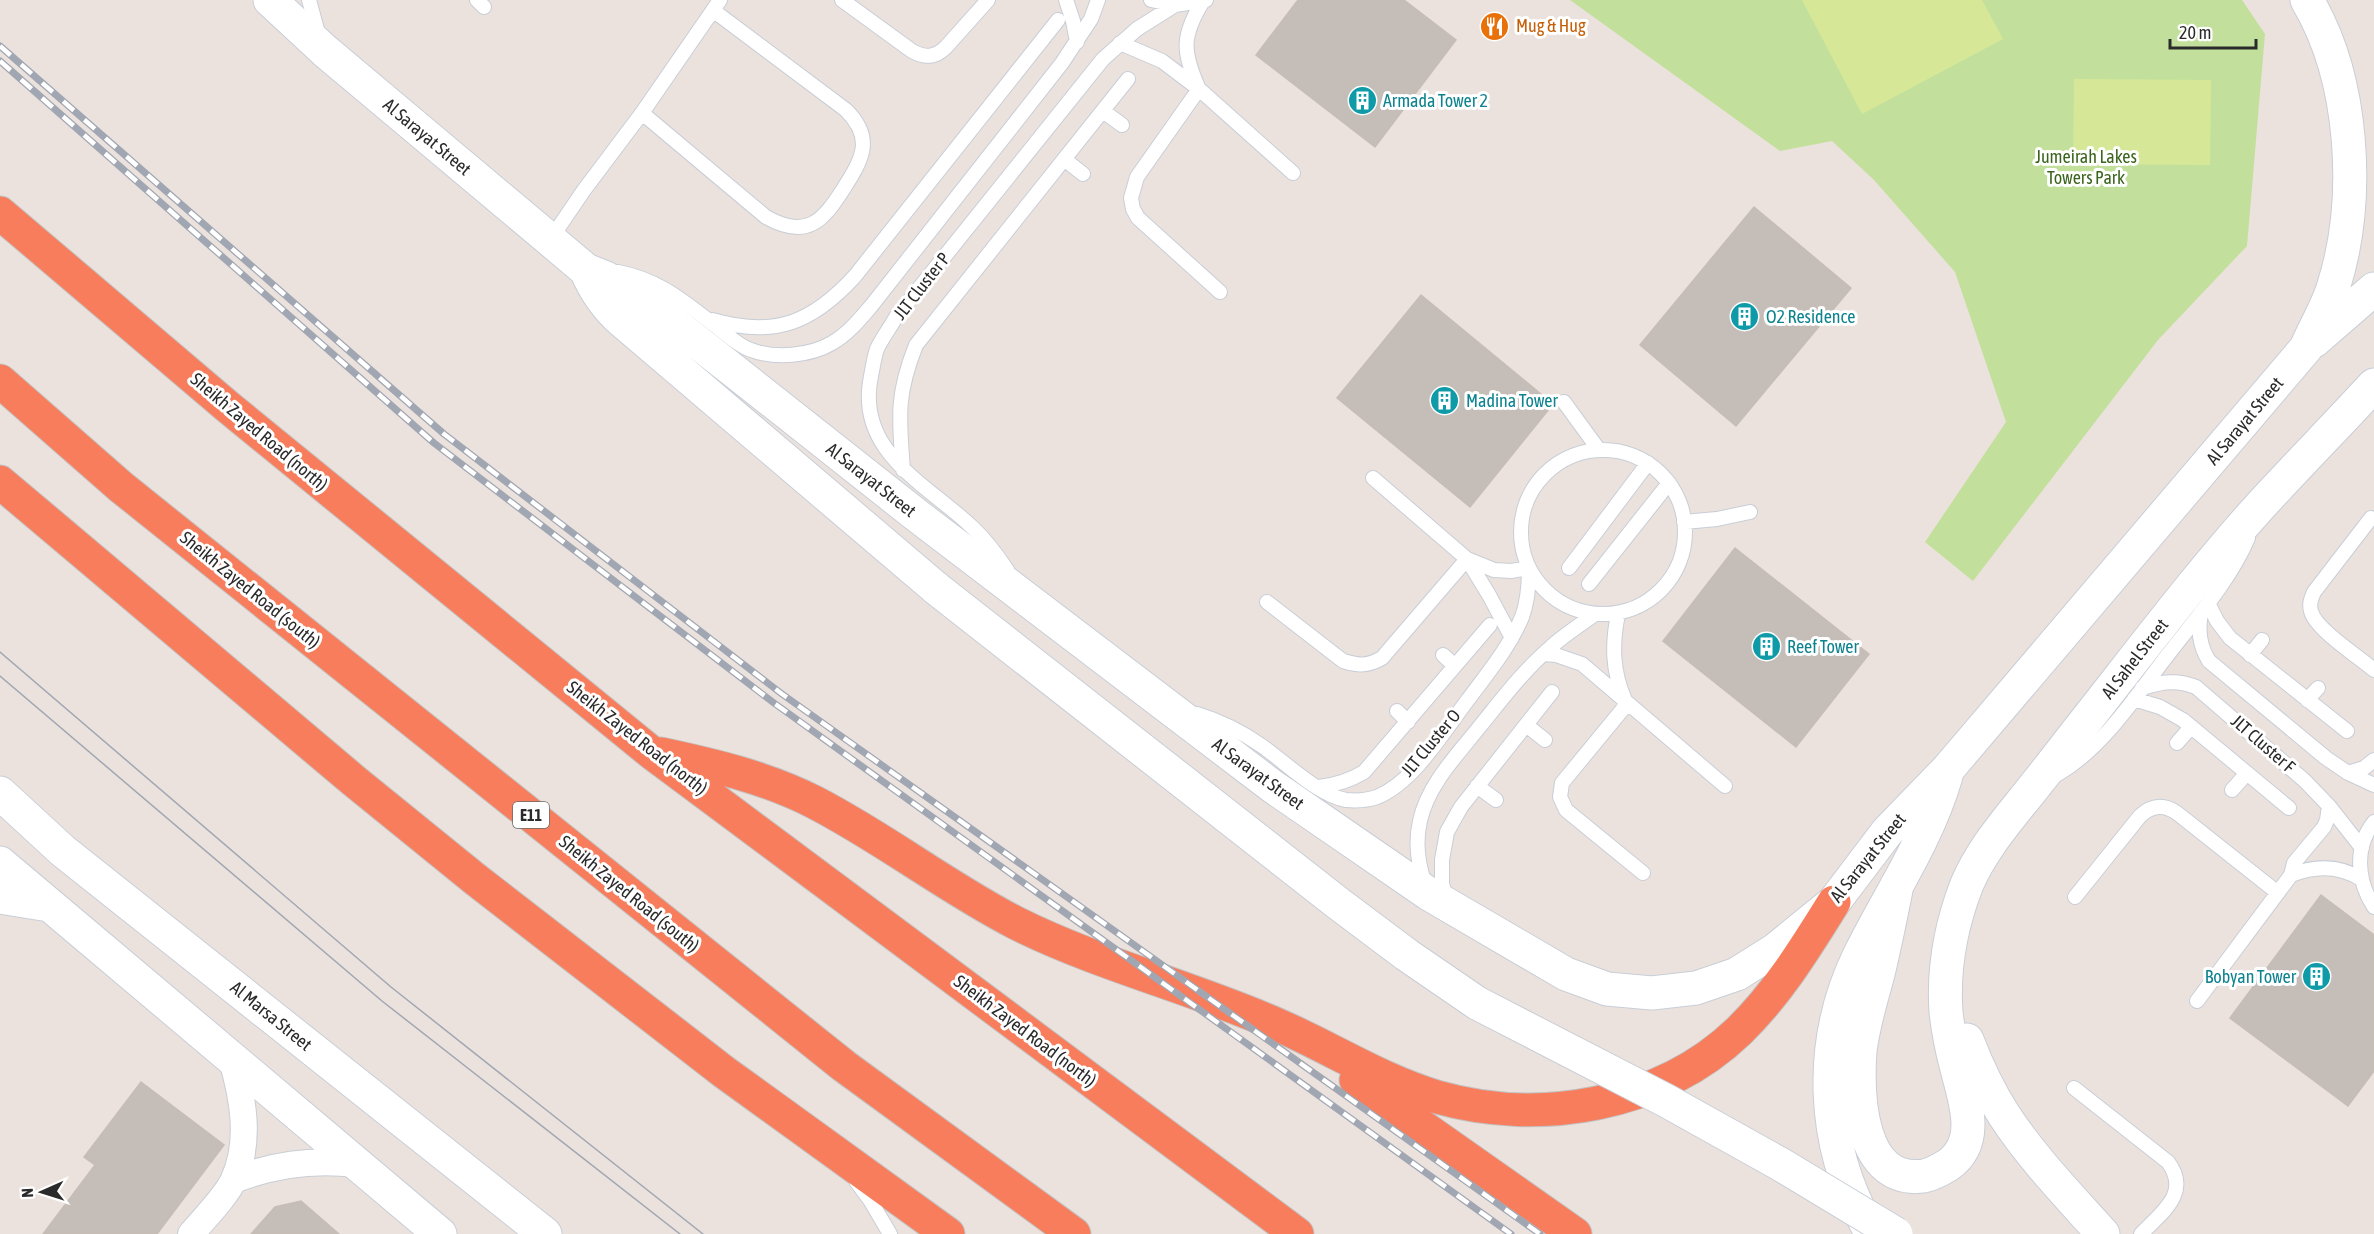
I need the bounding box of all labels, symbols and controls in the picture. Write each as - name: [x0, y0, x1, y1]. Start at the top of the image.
- restaurant icon: Mug & Hug: [1479, 10, 1511, 42]
- scale bar: [2170, 12, 2256, 50]
- place label: Mug & Hug: [1516, 15, 1586, 36]
- text: 20 m: [2179, 22, 2211, 43]
- building icon: Armada Tower 2: [1346, 85, 1378, 117]
- place label: Armada Tower 2: [1383, 90, 1488, 111]
- street label: Al Sarayat Street: [379, 94, 475, 179]
- park label: Jumeirah Lakes Towers Park: [2035, 146, 2137, 188]
- street label: JLT Cluster P: [889, 248, 954, 323]
- building icon: O2 Residence: [1729, 301, 1761, 333]
- place label: O2 Residence: [1766, 306, 1855, 327]
- street label: Sheikh Zayed Road (north): [187, 368, 332, 495]
- street label: Al Sarayat Street: [2202, 373, 2287, 469]
- building icon: Madina Tower: [1429, 385, 1461, 417]
- place label: Madina Tower: [1466, 390, 1559, 411]
- street label: Al Sarayat Street: [822, 438, 920, 521]
- street label: Sheikh Zayed Road (south): [176, 527, 324, 652]
- street label: Al Sahel Street: [2097, 615, 2172, 703]
- building icon: Reef Tower: [1750, 631, 1782, 663]
- place label: Reef Tower: [1787, 636, 1860, 657]
- street label: Sheikh Zayed Road (north): [563, 676, 712, 799]
- street label: JLT Cluster O: [1397, 705, 1465, 780]
- street label: JLT Cluster F: [2227, 710, 2300, 777]
- street label: Al Sarayat Street: [1208, 733, 1308, 814]
- road number: E11: [513, 802, 549, 828]
- street label: Al Sarayat Street: [1825, 809, 1910, 906]
- street label: Sheikh Zayed Road (south): [555, 831, 703, 956]
- building icon: Bobyan Tower: [2301, 961, 2333, 993]
- place label: Bobyan Tower: [2205, 966, 2297, 987]
- street label: Sheikh Zayed Road (north): [950, 970, 1100, 1091]
- street label: Al Marsa Street: [226, 976, 316, 1055]
- north arrow: [12, 1162, 72, 1222]
- text: N: [18, 1188, 36, 1198]

